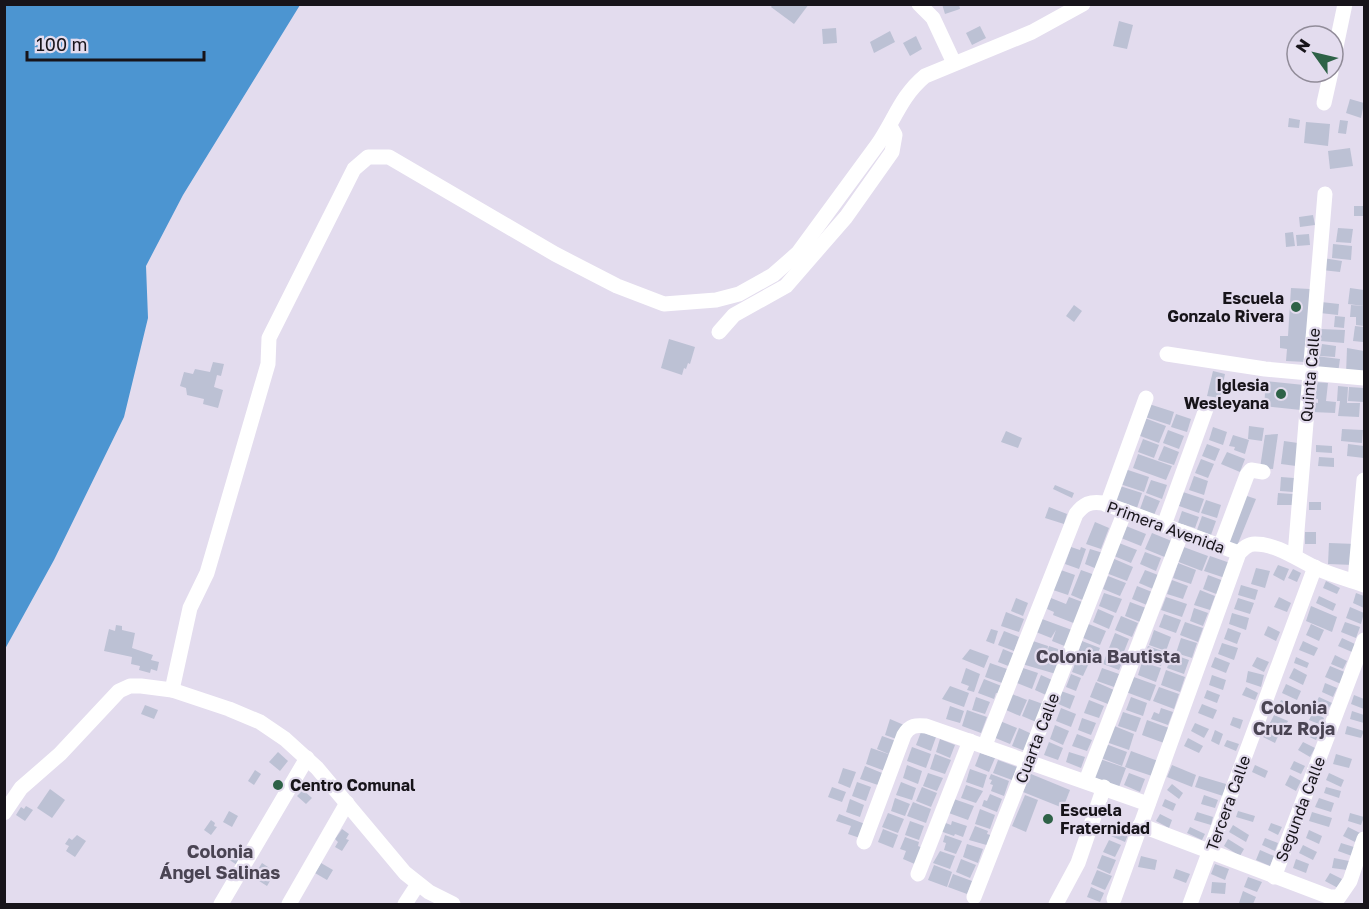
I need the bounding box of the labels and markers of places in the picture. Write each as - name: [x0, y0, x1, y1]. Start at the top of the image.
- place label: Escuela Gonzalo Rivera: [1167, 288, 1284, 326]
- marker: Escuela Gonzalo Rivera: [1289, 300, 1303, 314]
- place label: Iglesia Wesleyana: [1184, 375, 1269, 413]
- marker: Iglesia Wesleyana: [1274, 387, 1288, 401]
- place label: Centro Comunal: [290, 775, 416, 795]
- marker: Centro Comunal: [271, 778, 285, 792]
- place label: Escuela Fraternidad: [1060, 800, 1150, 838]
- marker: Escuela Fraternidad: [1041, 812, 1055, 826]

